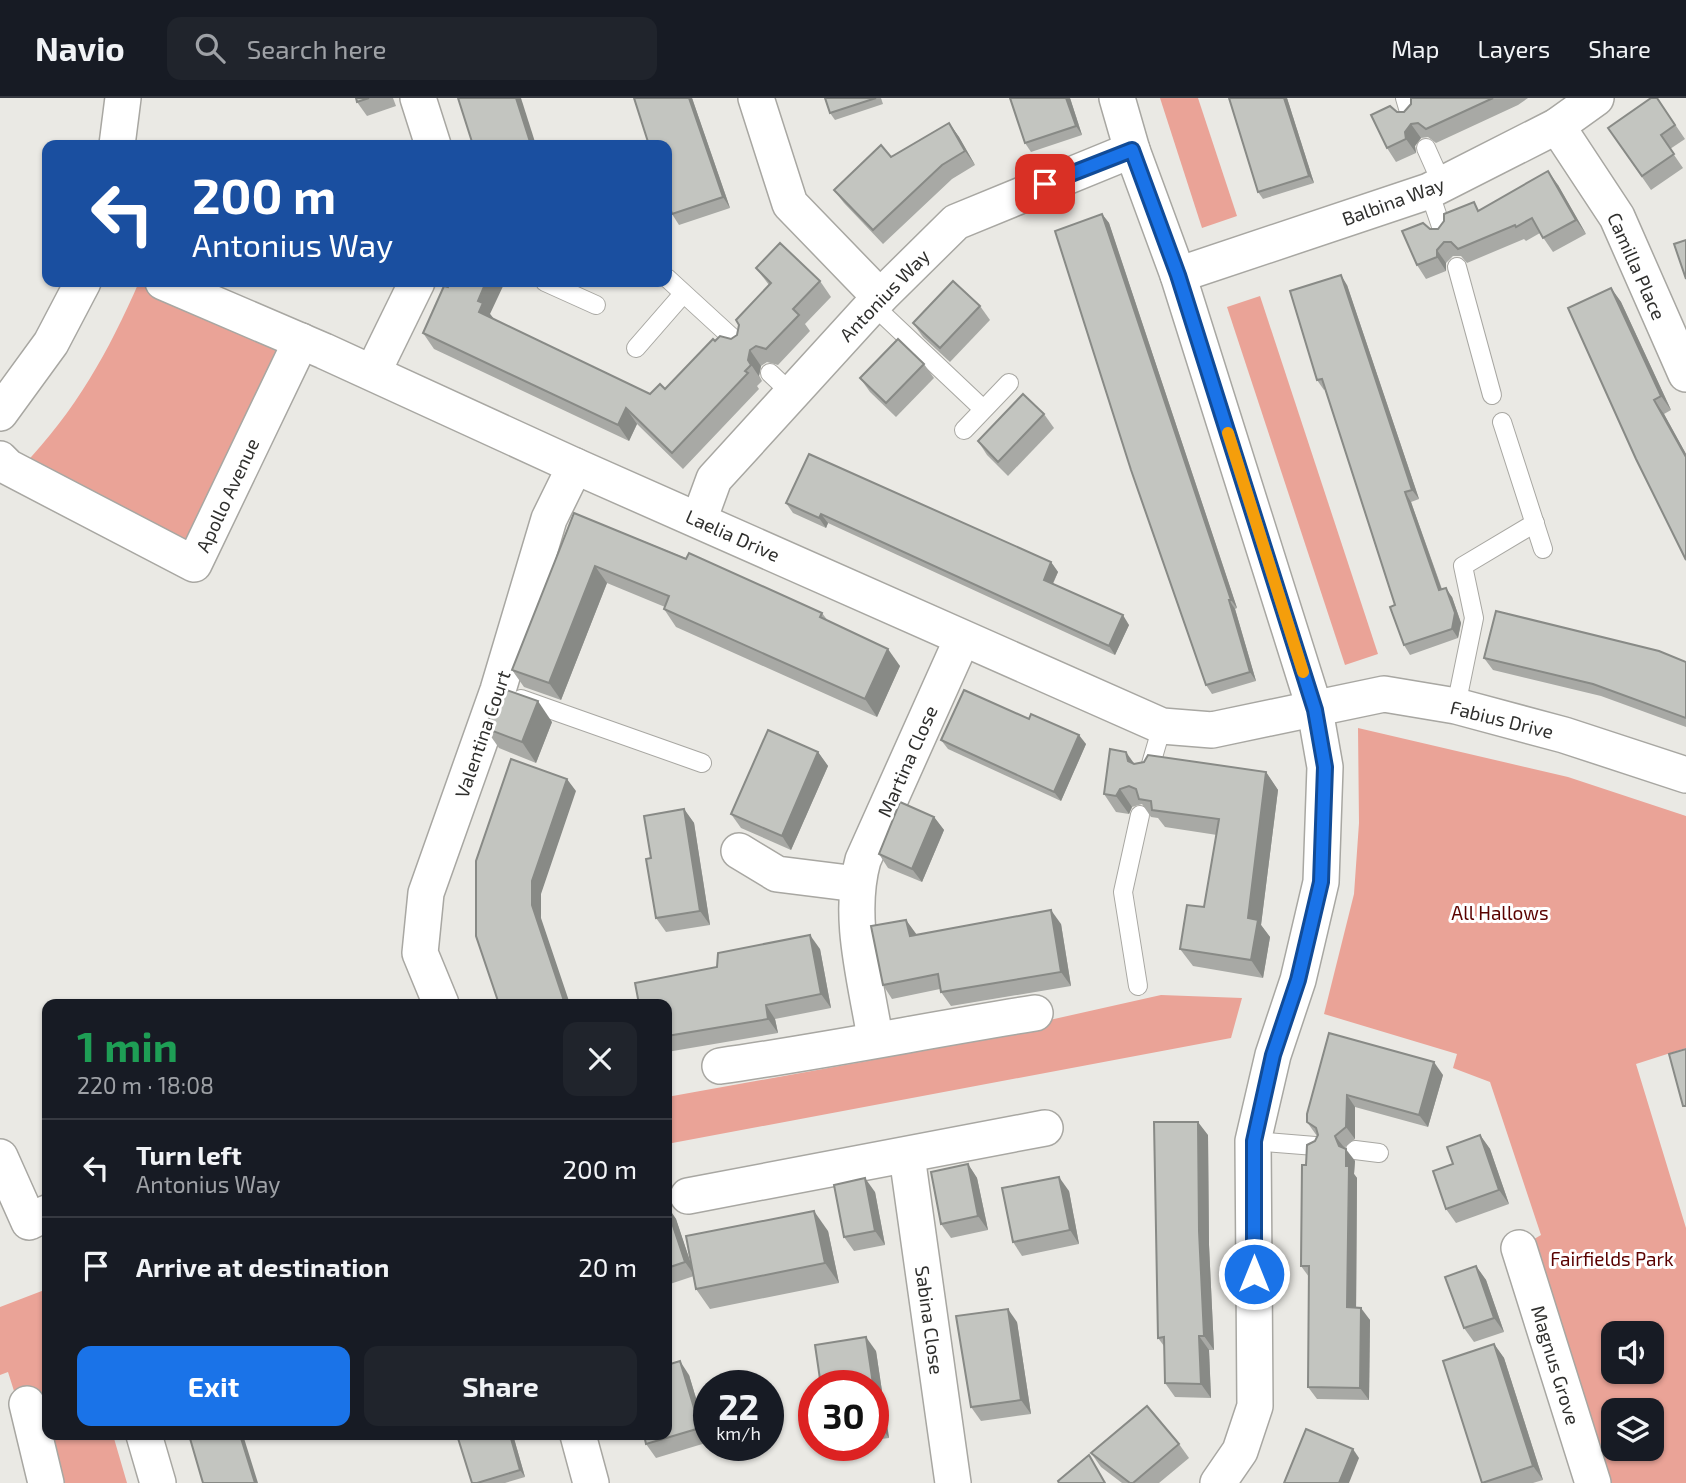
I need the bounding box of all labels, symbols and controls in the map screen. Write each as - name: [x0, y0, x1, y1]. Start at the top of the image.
- search box: [167, 17, 657, 80]
- text: Navio: [35, 28, 125, 68]
- icon: search: [191, 29, 229, 67]
- text: Search here: [247, 33, 386, 64]
- text: Map: [1391, 34, 1439, 63]
- text: Layers: [1477, 34, 1550, 63]
- text: Share: [1588, 34, 1651, 63]
- pin: [1015, 154, 1075, 214]
- text: 200 m: [192, 165, 336, 224]
- icon: arrive: [1026, 165, 1064, 203]
- icon: left: [77, 168, 168, 259]
- street label: Balbina Way: [1339, 172, 1447, 230]
- street label: Camilla Place: [1603, 209, 1671, 323]
- text: Antonius Way: [192, 225, 393, 263]
- street label: Antonius Way: [834, 244, 934, 346]
- street label: Apollo Avenue: [191, 434, 263, 556]
- street label: Laelia Drive: [682, 504, 784, 566]
- street label: Valentina Court: [449, 667, 515, 801]
- street label: Fabius Drive: [1448, 695, 1556, 743]
- street label: Martina Close: [872, 702, 942, 820]
- park label: All Hallows: [1451, 901, 1549, 924]
- text: 1 min: [77, 1020, 178, 1070]
- button: close: [563, 1022, 637, 1096]
- text: 220 m · 18:08: [77, 1071, 214, 1099]
- text: Turn left: [136, 1139, 242, 1170]
- icon: left: [77, 1149, 115, 1187]
- text: 200 m: [562, 1153, 637, 1184]
- text: Antonius Way: [136, 1170, 281, 1198]
- position arrow: [1217, 1237, 1291, 1311]
- icon: arrive: [77, 1247, 115, 1285]
- park label: Fairfields Park: [1550, 1247, 1674, 1270]
- text: Arrive at destination: [136, 1251, 389, 1282]
- text: 20 m: [578, 1251, 637, 1282]
- street label: Sabina Close: [911, 1264, 949, 1376]
- street label: Magnus Grove: [1527, 1303, 1585, 1427]
- map controls: [1601, 1321, 1664, 1461]
- button: sound: [1601, 1321, 1664, 1384]
- button: Exit: [77, 1346, 350, 1426]
- button: Share: [364, 1346, 637, 1426]
- speed limit sign: 30: [798, 1370, 889, 1461]
- text: 22: [718, 1385, 759, 1427]
- button: layers: [1601, 1398, 1664, 1461]
- text: km/h: [716, 1422, 761, 1444]

